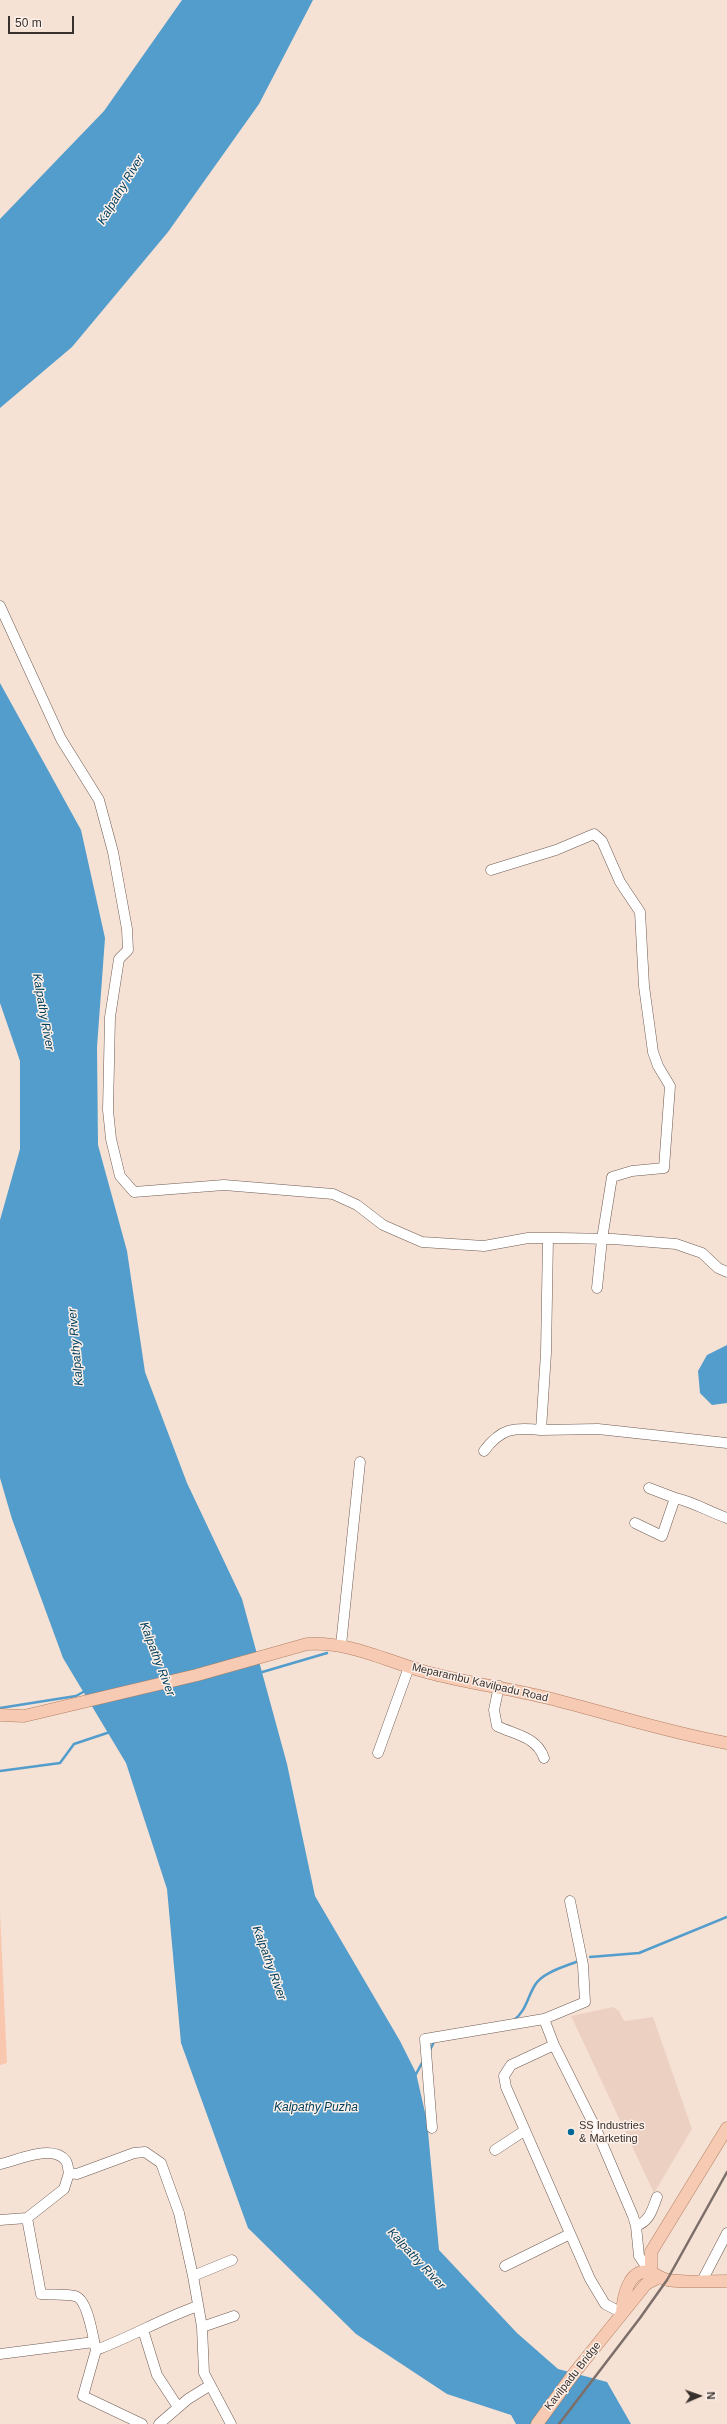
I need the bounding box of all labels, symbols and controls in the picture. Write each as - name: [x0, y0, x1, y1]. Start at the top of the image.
- scale bar: [10, 8, 76, 34]
- text: 50 m: [15, 16, 42, 30]
- water label: Kalpathy River: [95, 153, 147, 227]
- water label: Kalpathy River: [29, 972, 57, 1052]
- water label: Kalpathy River: [65, 1308, 87, 1386]
- water label: Kalpathy River: [136, 1620, 178, 1698]
- street label: Meparambu Kavilpadu Road: [411, 1661, 549, 1705]
- water label: Kalpathy River: [249, 1924, 289, 2002]
- water label: Kalpathy Puzha: [274, 2101, 358, 2115]
- place label: SS Industries & Marketing: [579, 2119, 644, 2145]
- marker: SS Industries & Marketing: [566, 2127, 576, 2137]
- water label: Kalpathy River: [384, 2226, 448, 2292]
- street label: Kavilpadu Bridge: [542, 2339, 604, 2413]
- north arrow: [679, 2376, 719, 2416]
- text: N: [705, 2391, 717, 2400]

